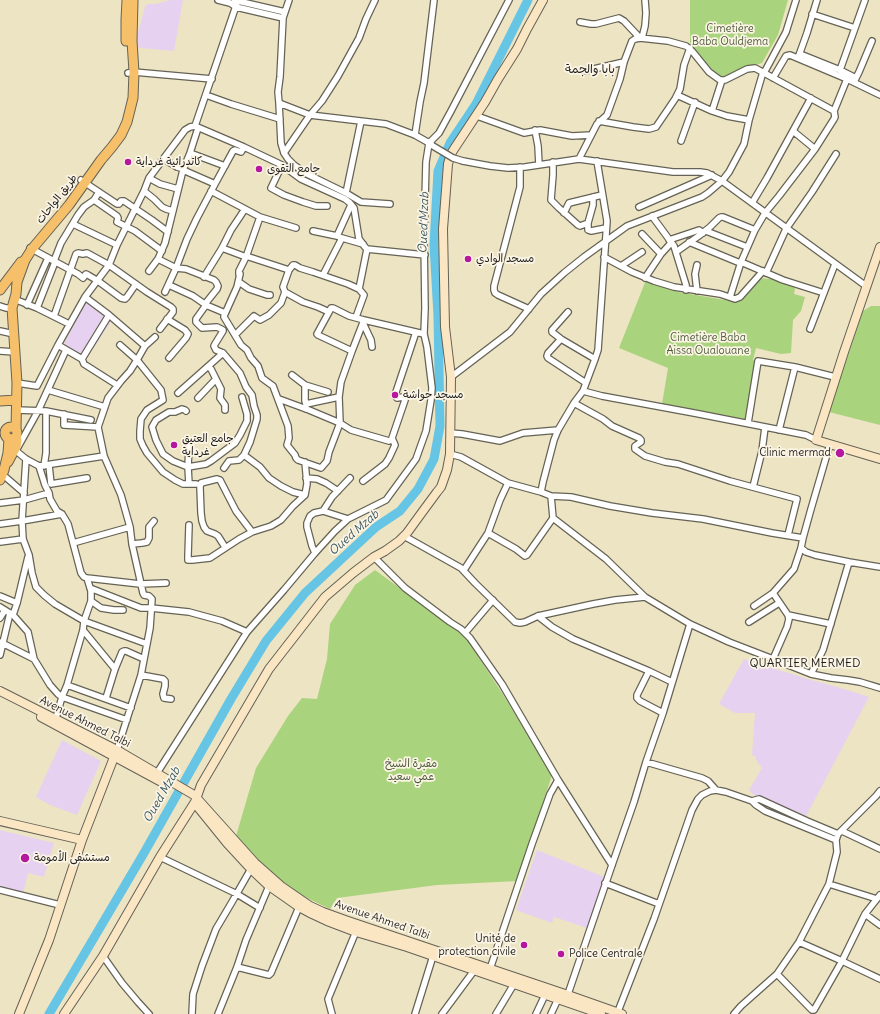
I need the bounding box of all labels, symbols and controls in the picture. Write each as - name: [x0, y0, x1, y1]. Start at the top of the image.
- park label: Cimetière Baba Ouldjema: [692, 22, 768, 48]
- district label: بابا والجمة: [565, 63, 615, 77]
- place label: كاتدرائية غرداية: [136, 155, 202, 169]
- marker: كاتدرائية غرداية: [123, 157, 133, 167]
- place label: جامع التقوى: [267, 162, 320, 176]
- marker: جامع التقوى: [254, 164, 264, 174]
- street label: طريق الواحات: [34, 172, 80, 226]
- water label: Oued Mzab: [416, 192, 432, 254]
- place label: مسجد الوادي: [476, 252, 534, 266]
- marker: مسجد الوادي: [463, 254, 473, 264]
- park label: Cimetière Baba Aissa Oualouane: [666, 331, 750, 357]
- place label: مسجد حواشة: [403, 388, 463, 402]
- marker: مسجد حواشة: [390, 390, 400, 400]
- place label: جامع العتيق غرداية: [182, 432, 234, 458]
- marker: جامع العتيق غرداية: [169, 440, 179, 450]
- place label: Clinic mermad: [759, 446, 831, 460]
- marker: Clinic mermad: [834, 447, 846, 459]
- water label: Oued Mzab: [326, 507, 382, 559]
- district label: QUARTIER MERMED: [742, 657, 868, 671]
- street label: Avenue Ahmed Talbi: [38, 693, 132, 751]
- park label: مقبرة الشيخ عمي سعيد: [385, 757, 437, 783]
- water label: Oued Mzab: [140, 765, 184, 825]
- place label: مستشفى الأمومة: [34, 851, 110, 865]
- marker: مستشفى الأمومة: [19, 852, 31, 864]
- street label: Avenue Ahmed Talbi: [333, 898, 431, 942]
- place label: Unité de protection civile: [439, 932, 516, 958]
- marker: Unité de protection civile: [519, 940, 529, 950]
- place label: Police Centrale: [569, 947, 642, 961]
- marker: Police Centrale: [556, 949, 566, 959]

